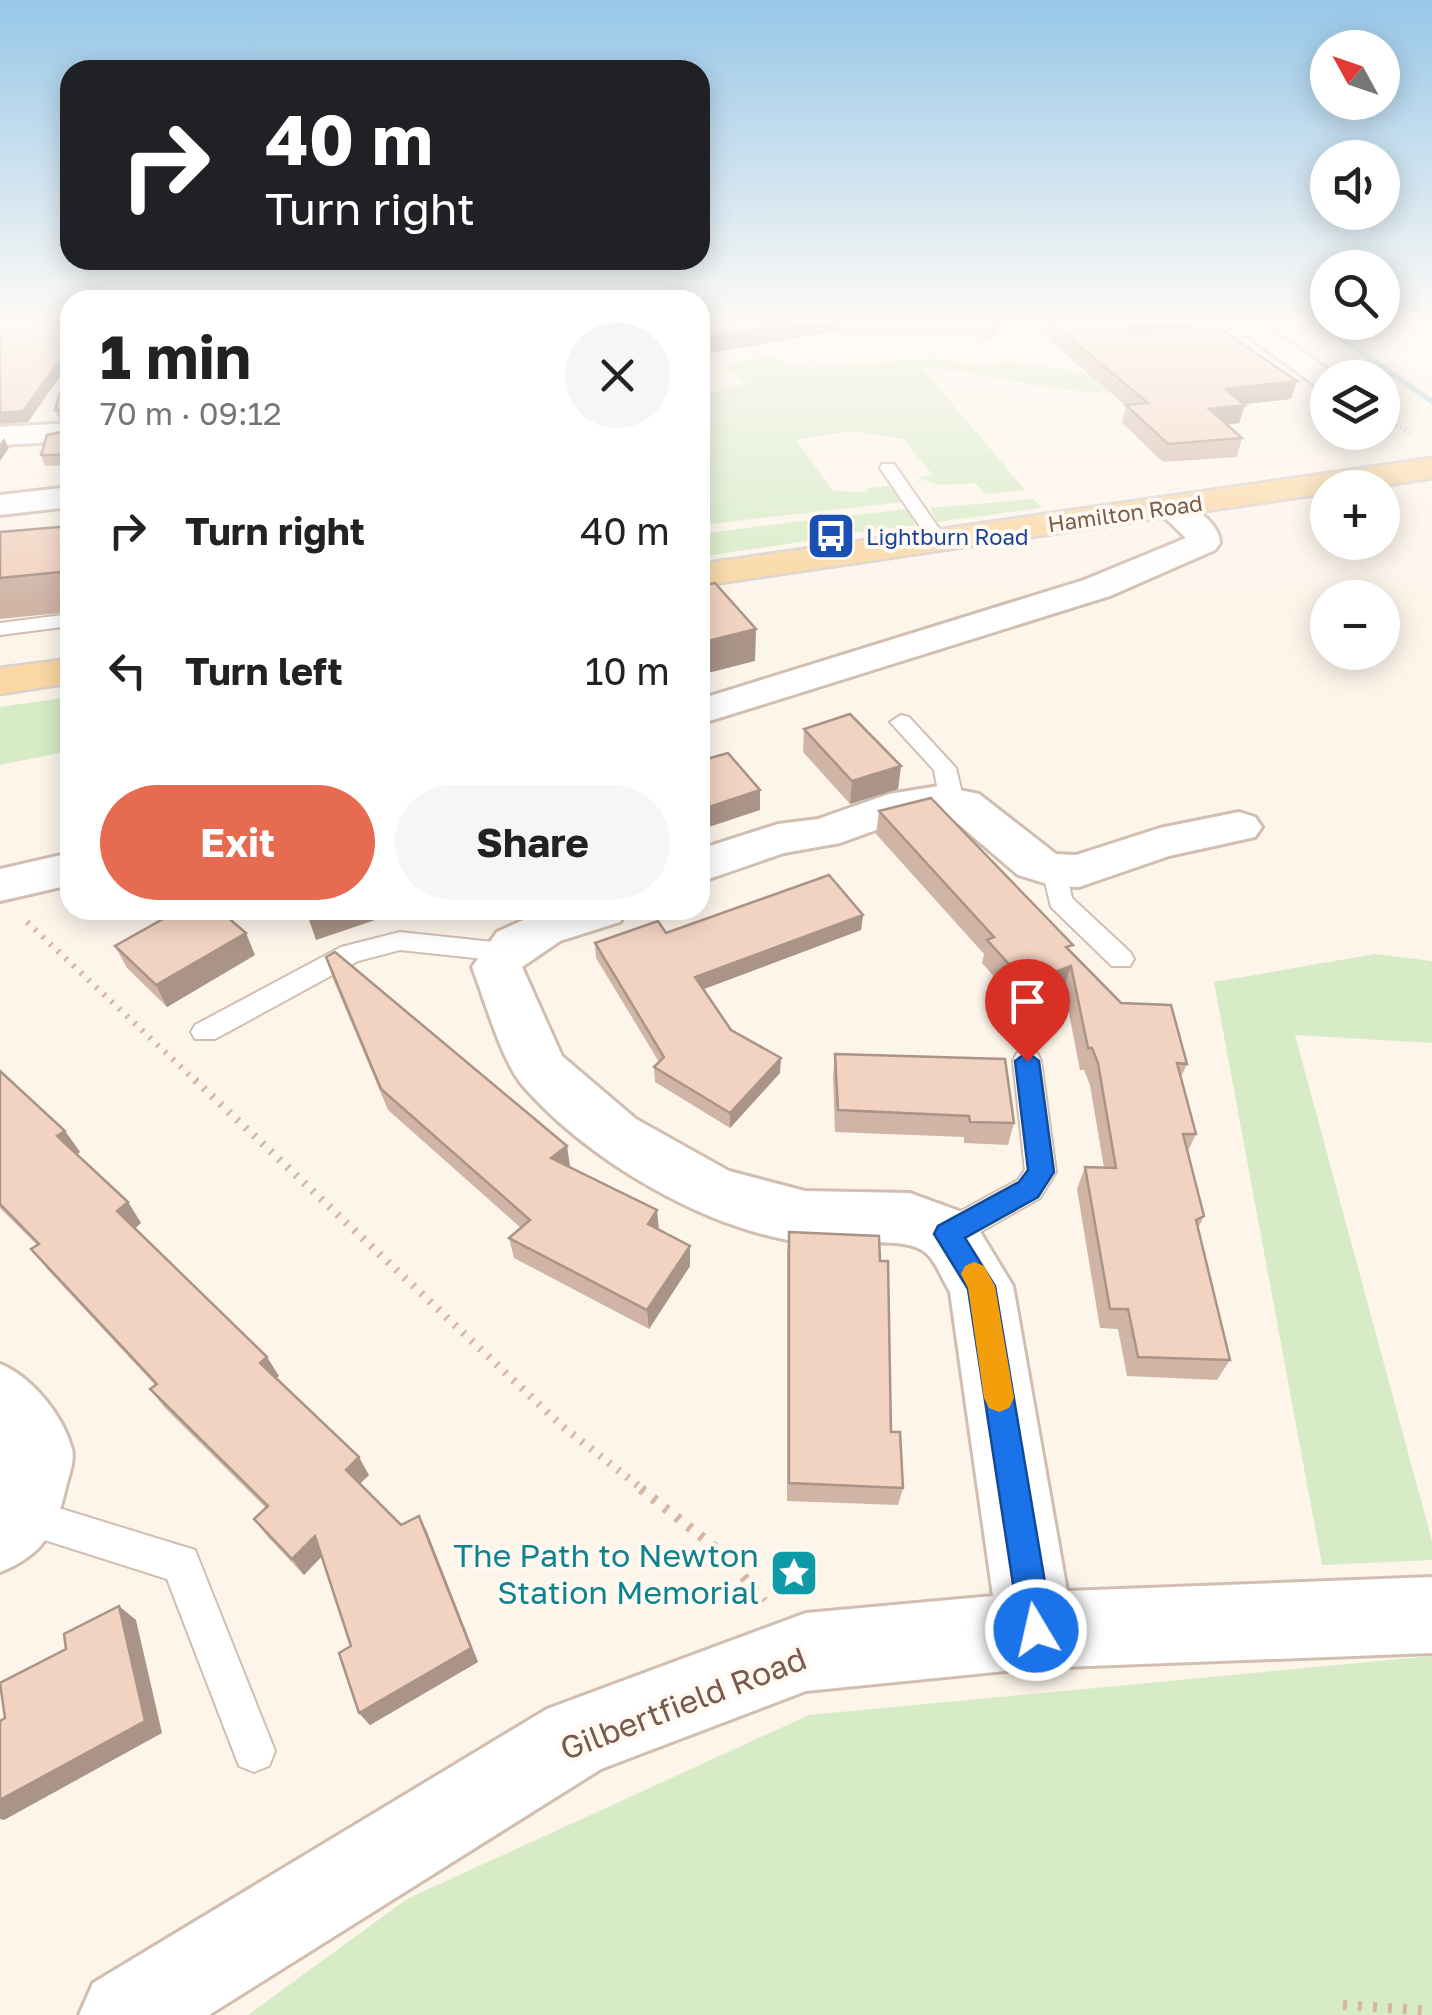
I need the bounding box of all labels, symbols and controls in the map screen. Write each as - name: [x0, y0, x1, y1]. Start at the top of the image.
- north arrow: [1310, 30, 1400, 120]
- map controls: [1310, 30, 1400, 670]
- text: 40 m: [265, 96, 433, 180]
- icon: right: [100, 100, 230, 230]
- button: sound: [1310, 140, 1400, 230]
- text: Turn right: [265, 181, 475, 235]
- button: search: [1310, 250, 1400, 340]
- text: 1 min: [100, 320, 251, 392]
- button: close: [565, 323, 670, 428]
- button: layers: [1310, 360, 1400, 450]
- text: 70 m · 09:12: [100, 394, 282, 432]
- button: +: [1310, 470, 1400, 560]
- street label: Hamilton Road: [1046, 489, 1204, 537]
- icon: right: [100, 503, 155, 558]
- text: Turn right: [185, 508, 365, 553]
- text: 40 m: [580, 508, 670, 553]
- bus stop icon: Lightburn Road: [805, 510, 857, 562]
- place label: Lightburn Road: [866, 523, 1028, 550]
- button: −: [1310, 580, 1400, 670]
- icon: left: [100, 643, 155, 698]
- text: Turn left: [185, 648, 343, 693]
- text: 10 m: [585, 648, 670, 693]
- button: Exit: [100, 785, 375, 900]
- button: Share: [395, 785, 670, 900]
- pin: [985, 959, 1070, 1062]
- icon: arrive: [1000, 974, 1055, 1029]
- place label: The Path to Newton Station Memorial: [453, 1536, 759, 1611]
- place icon: The Path to Newton Station Memorial: [768, 1547, 820, 1599]
- position arrow: [984, 1578, 1088, 1682]
- street label: Gilbertfield Road: [555, 1639, 811, 1767]

